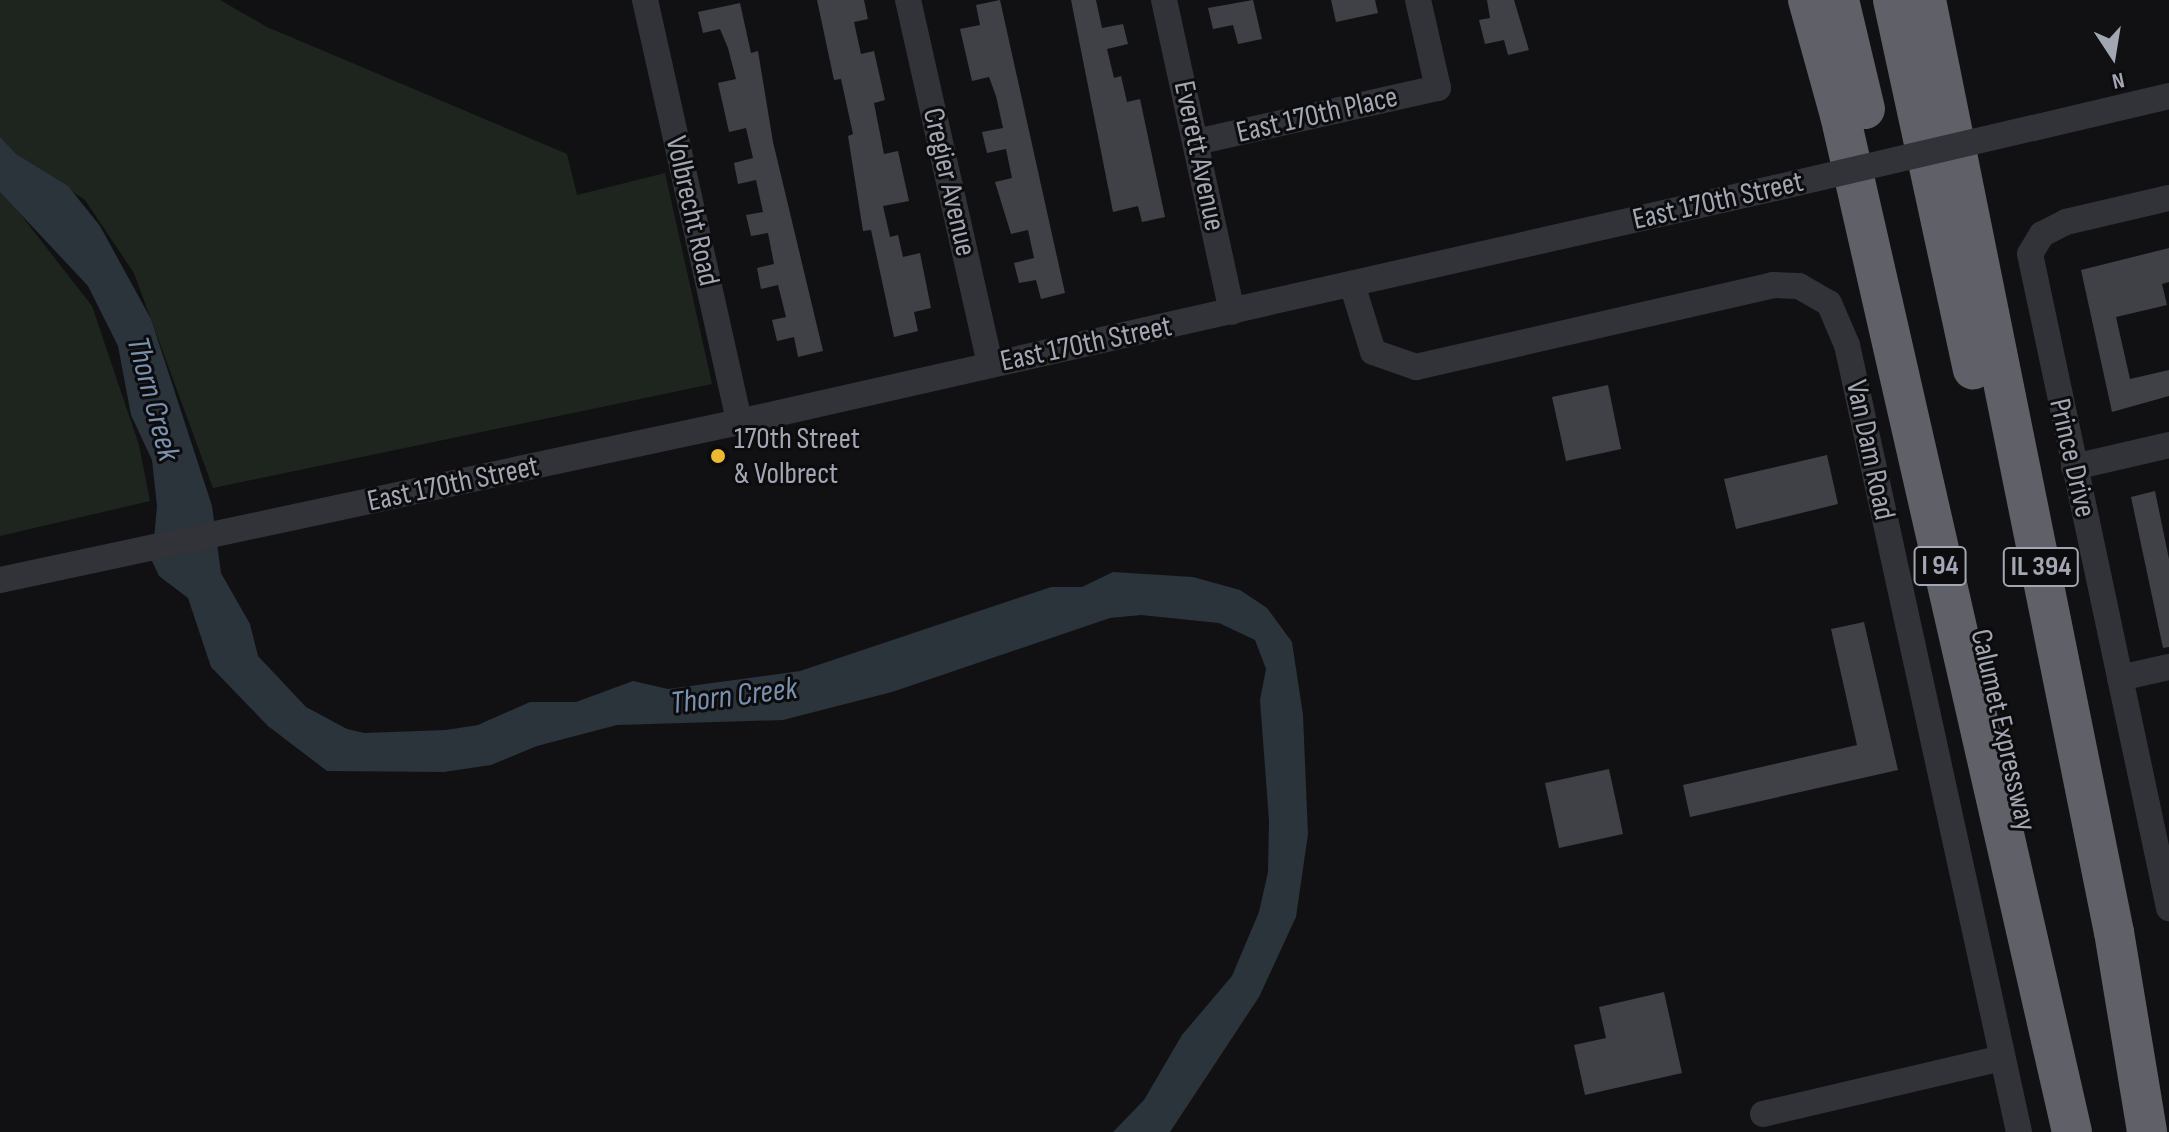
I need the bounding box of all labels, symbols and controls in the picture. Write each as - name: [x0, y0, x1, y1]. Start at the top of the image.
- north arrow: [2073, 16, 2153, 96]
- text: N: [2110, 66, 2127, 94]
- street label: Everett Avenue: [1166, 78, 1232, 234]
- street label: East 170th Place: [1233, 79, 1401, 151]
- street label: Cregier Avenue: [914, 104, 984, 260]
- street label: Volbrecht Road: [657, 133, 727, 289]
- street label: East 170th Street: [1629, 164, 1807, 238]
- street label: East 170th Street: [997, 308, 1175, 380]
- water label: Thorn Creek: [117, 333, 187, 465]
- street label: Van Dam Road: [1838, 377, 1902, 523]
- street label: Prince Drive: [2041, 395, 2103, 521]
- place label: 170th Street & Volbrect: [734, 421, 860, 492]
- marker: 170th Street & Volbrect: [709, 447, 727, 465]
- street label: East 170th Street: [364, 448, 542, 520]
- road number: I 94: [1912, 542, 1968, 590]
- road number: IL 394: [2001, 543, 2081, 591]
- street label: Calumet Expressway: [1962, 626, 2044, 834]
- water label: Thorn Creek: [669, 670, 799, 724]

